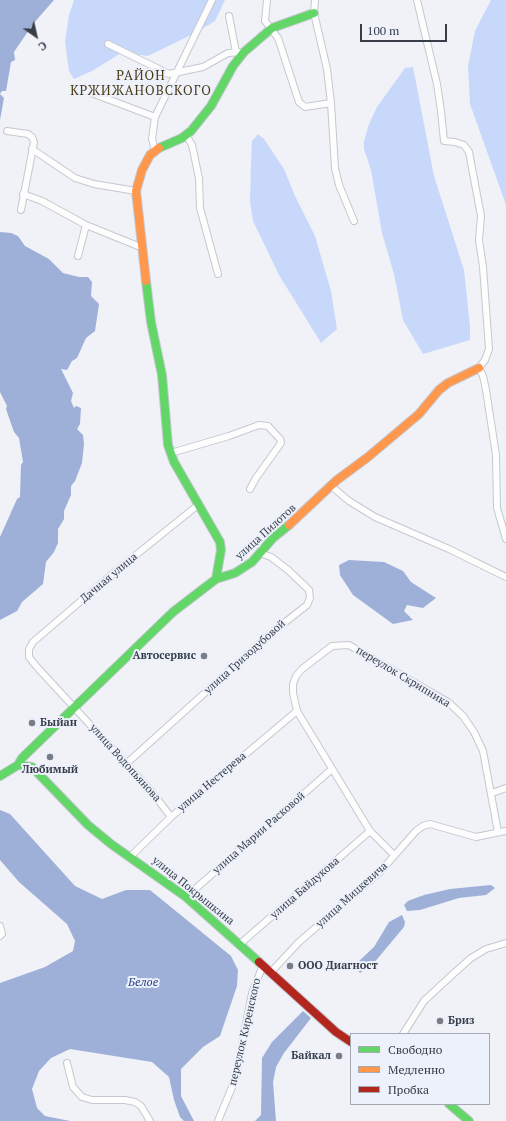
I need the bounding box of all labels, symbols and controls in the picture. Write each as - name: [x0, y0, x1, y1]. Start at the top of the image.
- north arrow: [16, 16, 56, 56]
- scale bar: [362, 16, 449, 42]
- text: 100 m: [367, 23, 399, 38]
- text: С: [36, 38, 50, 54]
- district label: РАЙОН КРЖИЖАНОВСКОГО: [70, 68, 212, 99]
- street label: улица Пилотов: [233, 501, 299, 563]
- street label: Дачная улица: [78, 550, 140, 606]
- street label: улица Гризодубовой: [202, 617, 288, 697]
- street label: переулок Скрипника: [354, 644, 452, 710]
- place label: Автосервис: [132, 649, 196, 663]
- marker: Автосервис: [199, 651, 209, 661]
- place label: Быйан: [40, 716, 77, 730]
- marker: Быйан: [27, 718, 37, 728]
- street label: улица Водопьянова: [87, 721, 163, 805]
- street label: улица Нестерева: [175, 749, 249, 815]
- marker: Любимый: [45, 752, 55, 762]
- place label: Любимый: [22, 763, 78, 777]
- street label: улица Марии Расковой: [210, 789, 308, 877]
- street label: улица Покрышкина: [149, 854, 237, 928]
- street label: улица Байдукова: [268, 854, 342, 922]
- street label: улица Мицкевича: [314, 859, 390, 931]
- place label: ООО Диагност: [298, 959, 378, 973]
- marker: ООО Диагност: [285, 961, 295, 971]
- water label: Белое: [128, 976, 158, 990]
- street label: переулок Киренского: [226, 977, 264, 1087]
- place label: Бриз: [448, 1014, 475, 1028]
- marker: Бриз: [435, 1016, 445, 1026]
- legend: [350, 1033, 490, 1105]
- text: Свободно: [388, 1042, 442, 1057]
- place label: Байкал: [291, 1049, 331, 1063]
- marker: Байкал: [334, 1051, 344, 1061]
- text: Медленно: [388, 1062, 445, 1077]
- text: Пробка: [388, 1082, 429, 1097]

